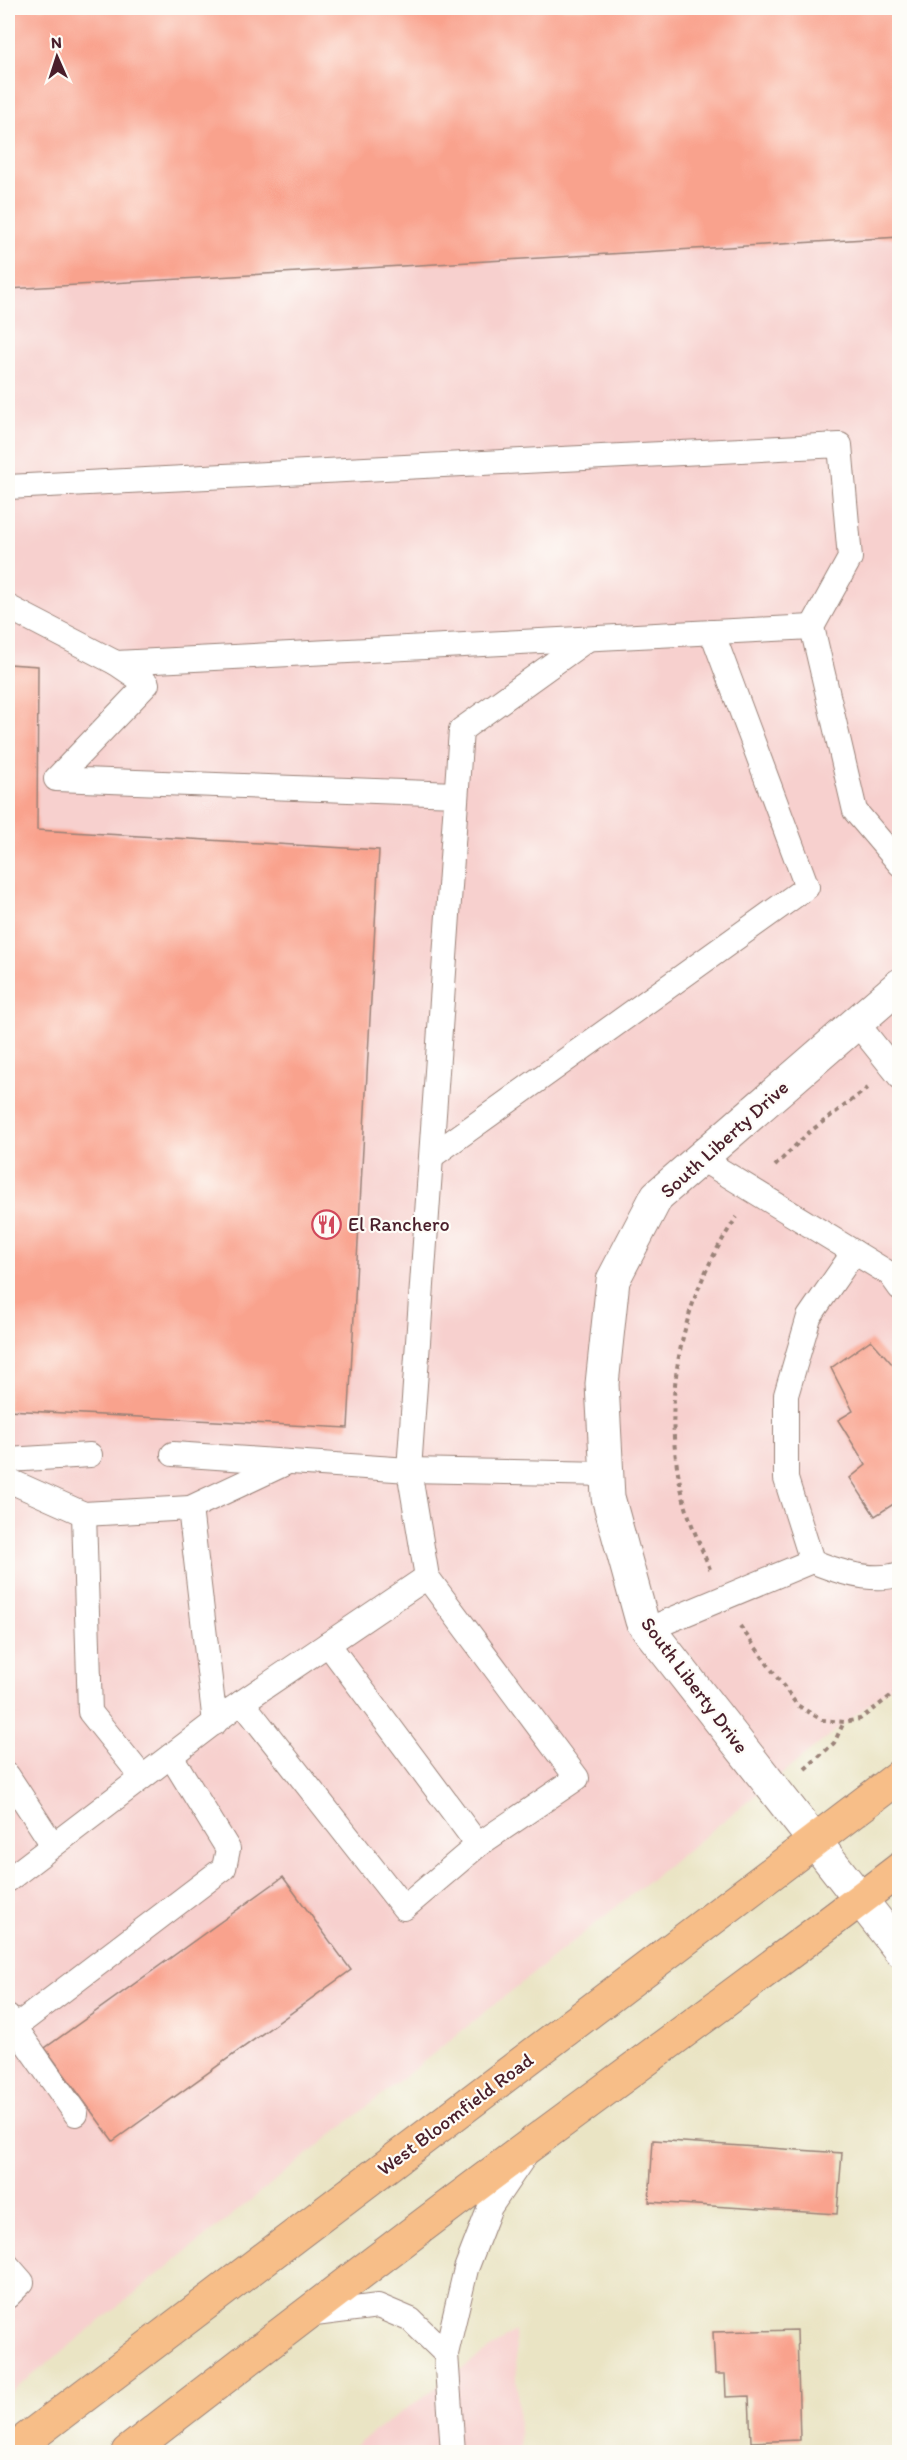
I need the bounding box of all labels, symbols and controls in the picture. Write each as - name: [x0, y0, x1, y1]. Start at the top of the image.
- north arrow: [27, 27, 87, 87]
- text: N: [50, 33, 62, 52]
- street label: South Liberty Drive: [655, 1075, 793, 1203]
- restaurant icon: El Ranchero: [311, 1208, 343, 1240]
- place label: El Ranchero: [348, 1212, 450, 1236]
- street label: South Liberty Drive: [636, 1612, 754, 1758]
- street label: West Bloomfield Road: [372, 2047, 538, 2181]

